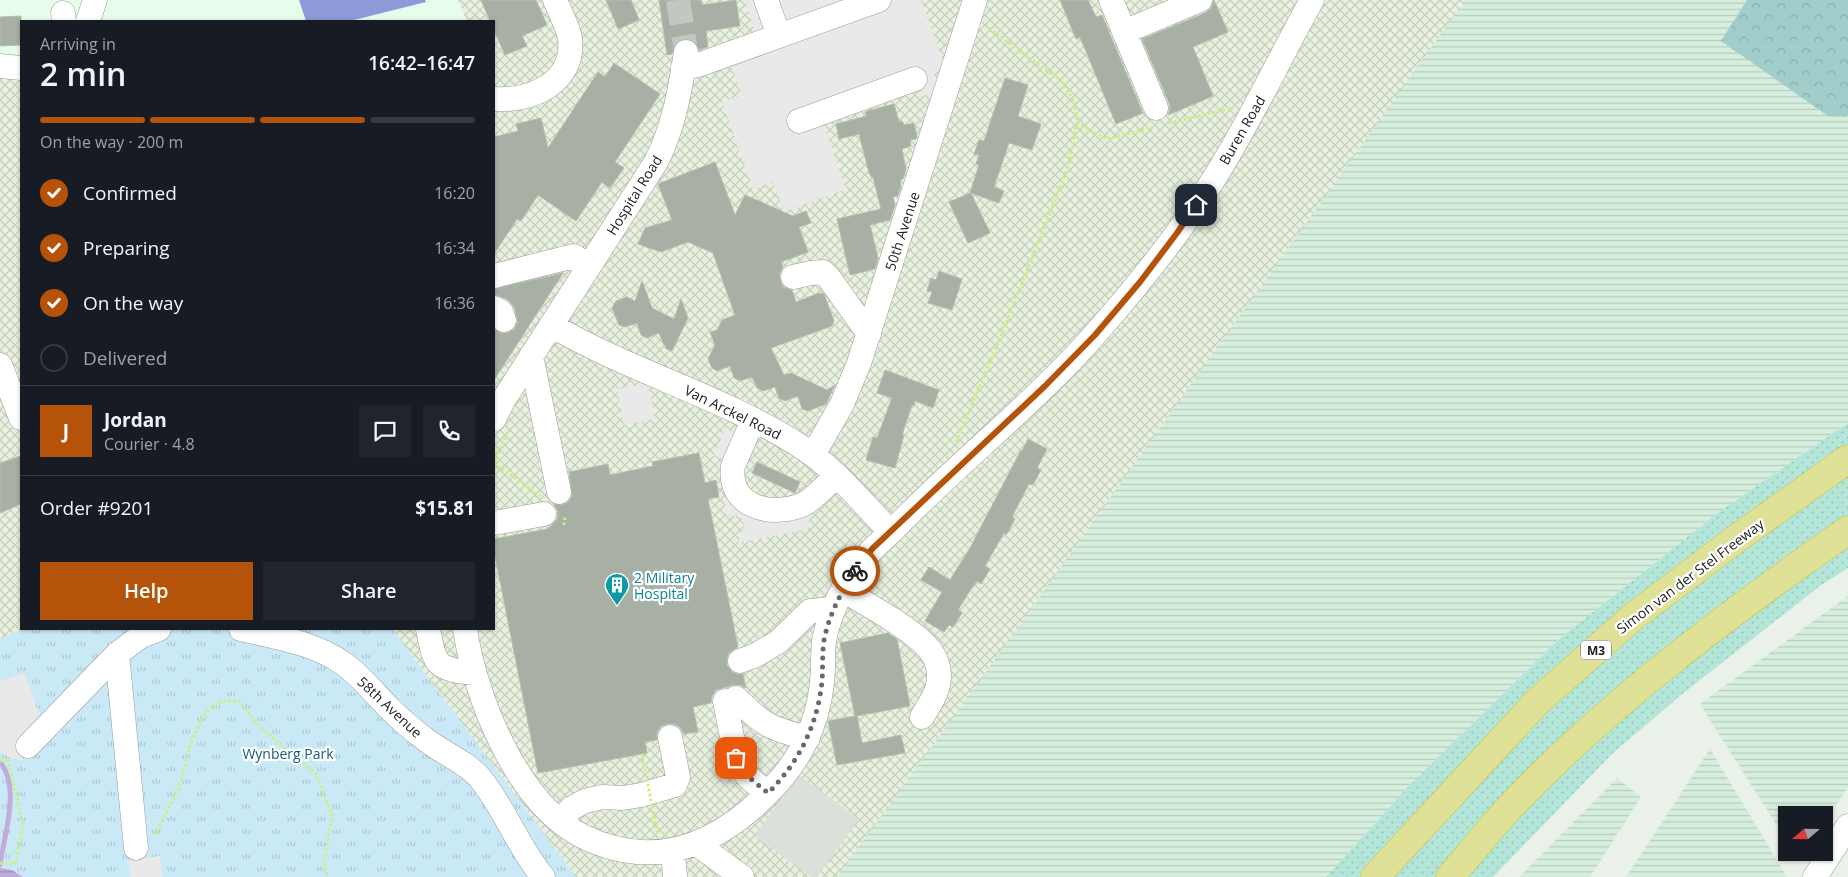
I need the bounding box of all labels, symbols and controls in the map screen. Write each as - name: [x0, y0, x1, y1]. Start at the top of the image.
- text: Arriving in: [40, 33, 116, 55]
- text: 16:42–16:47: [368, 50, 475, 76]
- text: 2 min: [40, 52, 126, 95]
- street label: Buren Road: [1215, 92, 1269, 168]
- text: On the way · 200 m: [40, 131, 183, 153]
- street label: Hospital Road: [602, 151, 666, 239]
- icon: check: [40, 179, 68, 207]
- text: Confirmed: [83, 180, 177, 206]
- text: 16:20: [434, 182, 475, 204]
- pin: [1175, 184, 1217, 226]
- street label: 50th Avenue: [880, 189, 924, 273]
- icon: home: [1182, 191, 1210, 219]
- icon: check: [40, 234, 68, 262]
- text: Preparing: [83, 235, 170, 261]
- text: 16:34: [434, 237, 475, 259]
- icon: check: [40, 289, 68, 317]
- text: On the way: [83, 290, 183, 316]
- text: 16:36: [434, 292, 475, 314]
- text: Delivered: [83, 345, 167, 371]
- street label: Van Arckel Road: [681, 380, 785, 444]
- button: chat: [359, 405, 411, 457]
- button: phone: [423, 405, 475, 457]
- text: Jordan: [104, 407, 167, 433]
- text: J: [63, 418, 69, 444]
- text: Courier · 4.8: [104, 433, 195, 455]
- text: Order #9201: [40, 495, 153, 521]
- text: $15.81: [415, 495, 475, 521]
- street label: Simon van der Stel Freeway: [1613, 514, 1768, 638]
- courier: [830, 546, 880, 596]
- icon: bike: [841, 557, 869, 585]
- button: Help: [40, 562, 253, 620]
- button: Share: [263, 562, 475, 620]
- place label: 2 Military Hospital: [634, 568, 695, 603]
- building icon: 2 Military Hospital: [604, 572, 630, 606]
- road number: M3: [1581, 640, 1611, 660]
- street label: 58th Avenue: [354, 672, 427, 742]
- pin: [715, 737, 757, 779]
- park label: Wynberg Park: [242, 744, 334, 763]
- icon: bag: [722, 744, 750, 772]
- north arrow: [1778, 806, 1832, 861]
- map controls: [1778, 806, 1833, 861]

